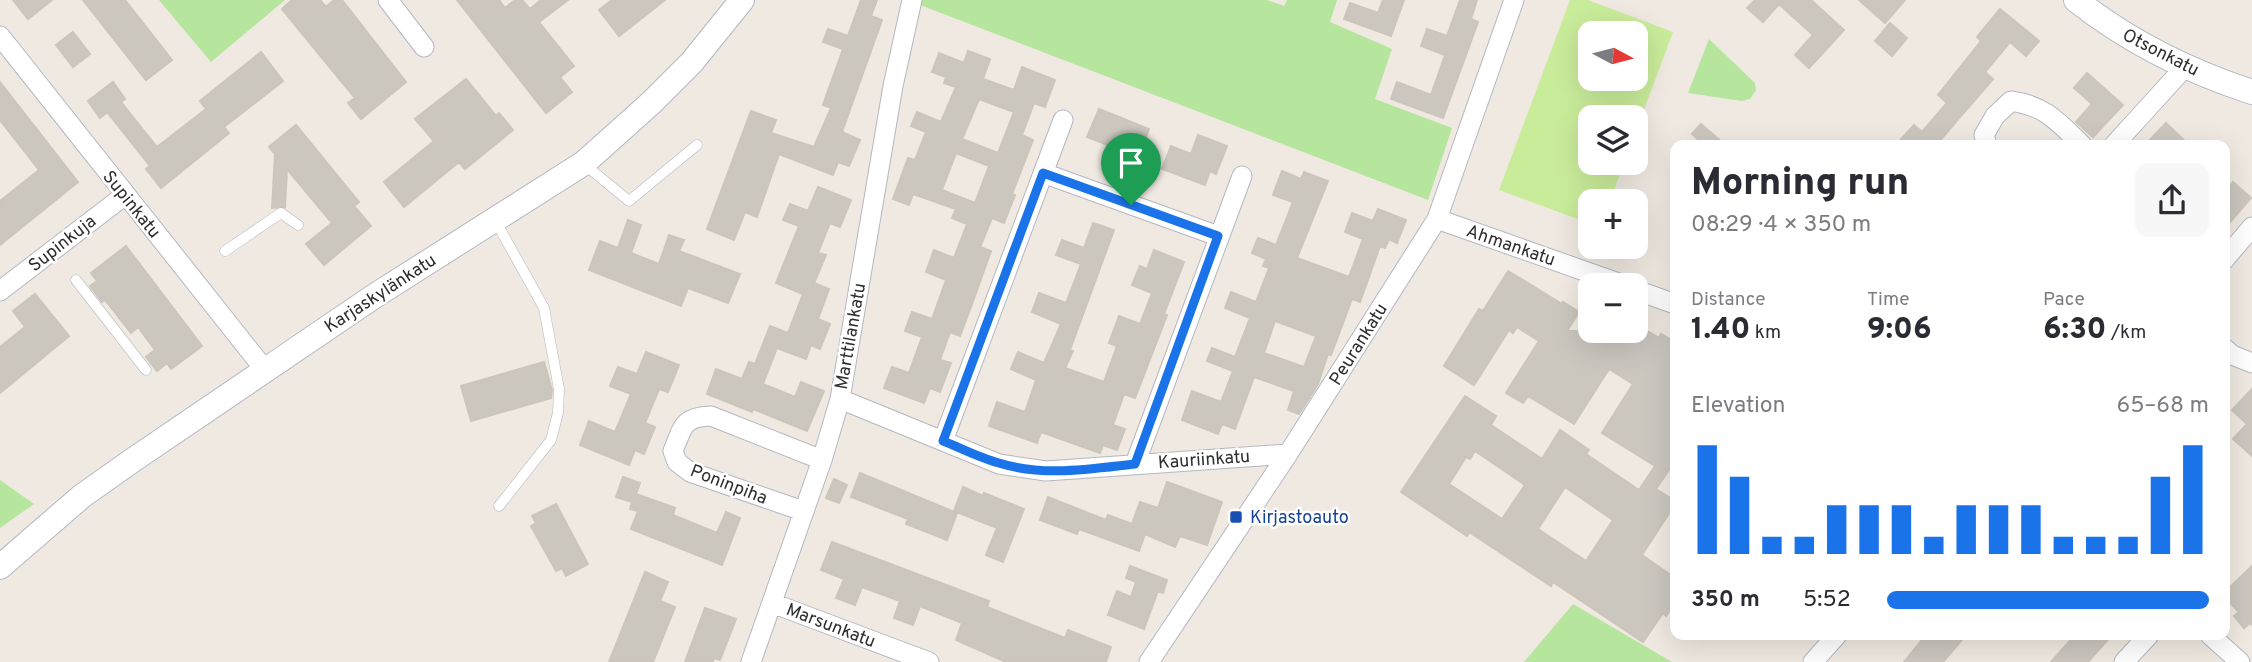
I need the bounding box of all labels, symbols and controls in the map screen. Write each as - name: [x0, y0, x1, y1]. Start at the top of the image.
- north arrow: [1578, 21, 1648, 91]
- map controls: [1578, 21, 1648, 343]
- street label: Otsonkatu: [2118, 24, 2202, 82]
- button: layers: [1578, 105, 1648, 175]
- pin: [1101, 133, 1161, 205]
- icon: arrive: [1112, 144, 1150, 182]
- text: Morning run: [1691, 160, 1909, 209]
- button: share: [2135, 163, 2209, 237]
- street label: Supinkatu: [96, 166, 165, 244]
- button: +: [1578, 189, 1648, 259]
- street label: Supinkuja: [24, 210, 102, 278]
- text: 08:29 · 4 × 350 m: [1691, 211, 1871, 240]
- street label: Ahmankatu: [1463, 220, 1558, 272]
- street label: Karjaskylänkatu: [321, 250, 441, 339]
- button: −: [1578, 273, 1648, 343]
- street label: Marttilankatu: [831, 281, 872, 391]
- text: Distance: [1691, 288, 1766, 312]
- text: Time: [1867, 288, 1910, 312]
- text: Pace: [2043, 288, 2085, 312]
- street label: Peurankatu: [1325, 299, 1394, 390]
- text: 1.40: [1691, 312, 1750, 349]
- text: 9:06: [1867, 312, 1932, 349]
- text: 6:30: [2043, 312, 2106, 349]
- text: km: [1750, 321, 1781, 345]
- text: /km: [2106, 321, 2146, 345]
- text: Elevation: [1691, 392, 1786, 421]
- text: 65–68 m: [2117, 392, 2209, 421]
- street label: Kauriinkatu: [1157, 446, 1251, 475]
- street label: Poninpiha: [687, 460, 770, 511]
- place label: Kirjastoauto: [1250, 507, 1349, 530]
- marker: Kirjastoauto: [1228, 509, 1244, 525]
- text: 350 m: [1691, 586, 1760, 615]
- text: 5:52: [1803, 586, 1851, 615]
- street label: Marsunkatu: [782, 599, 878, 654]

